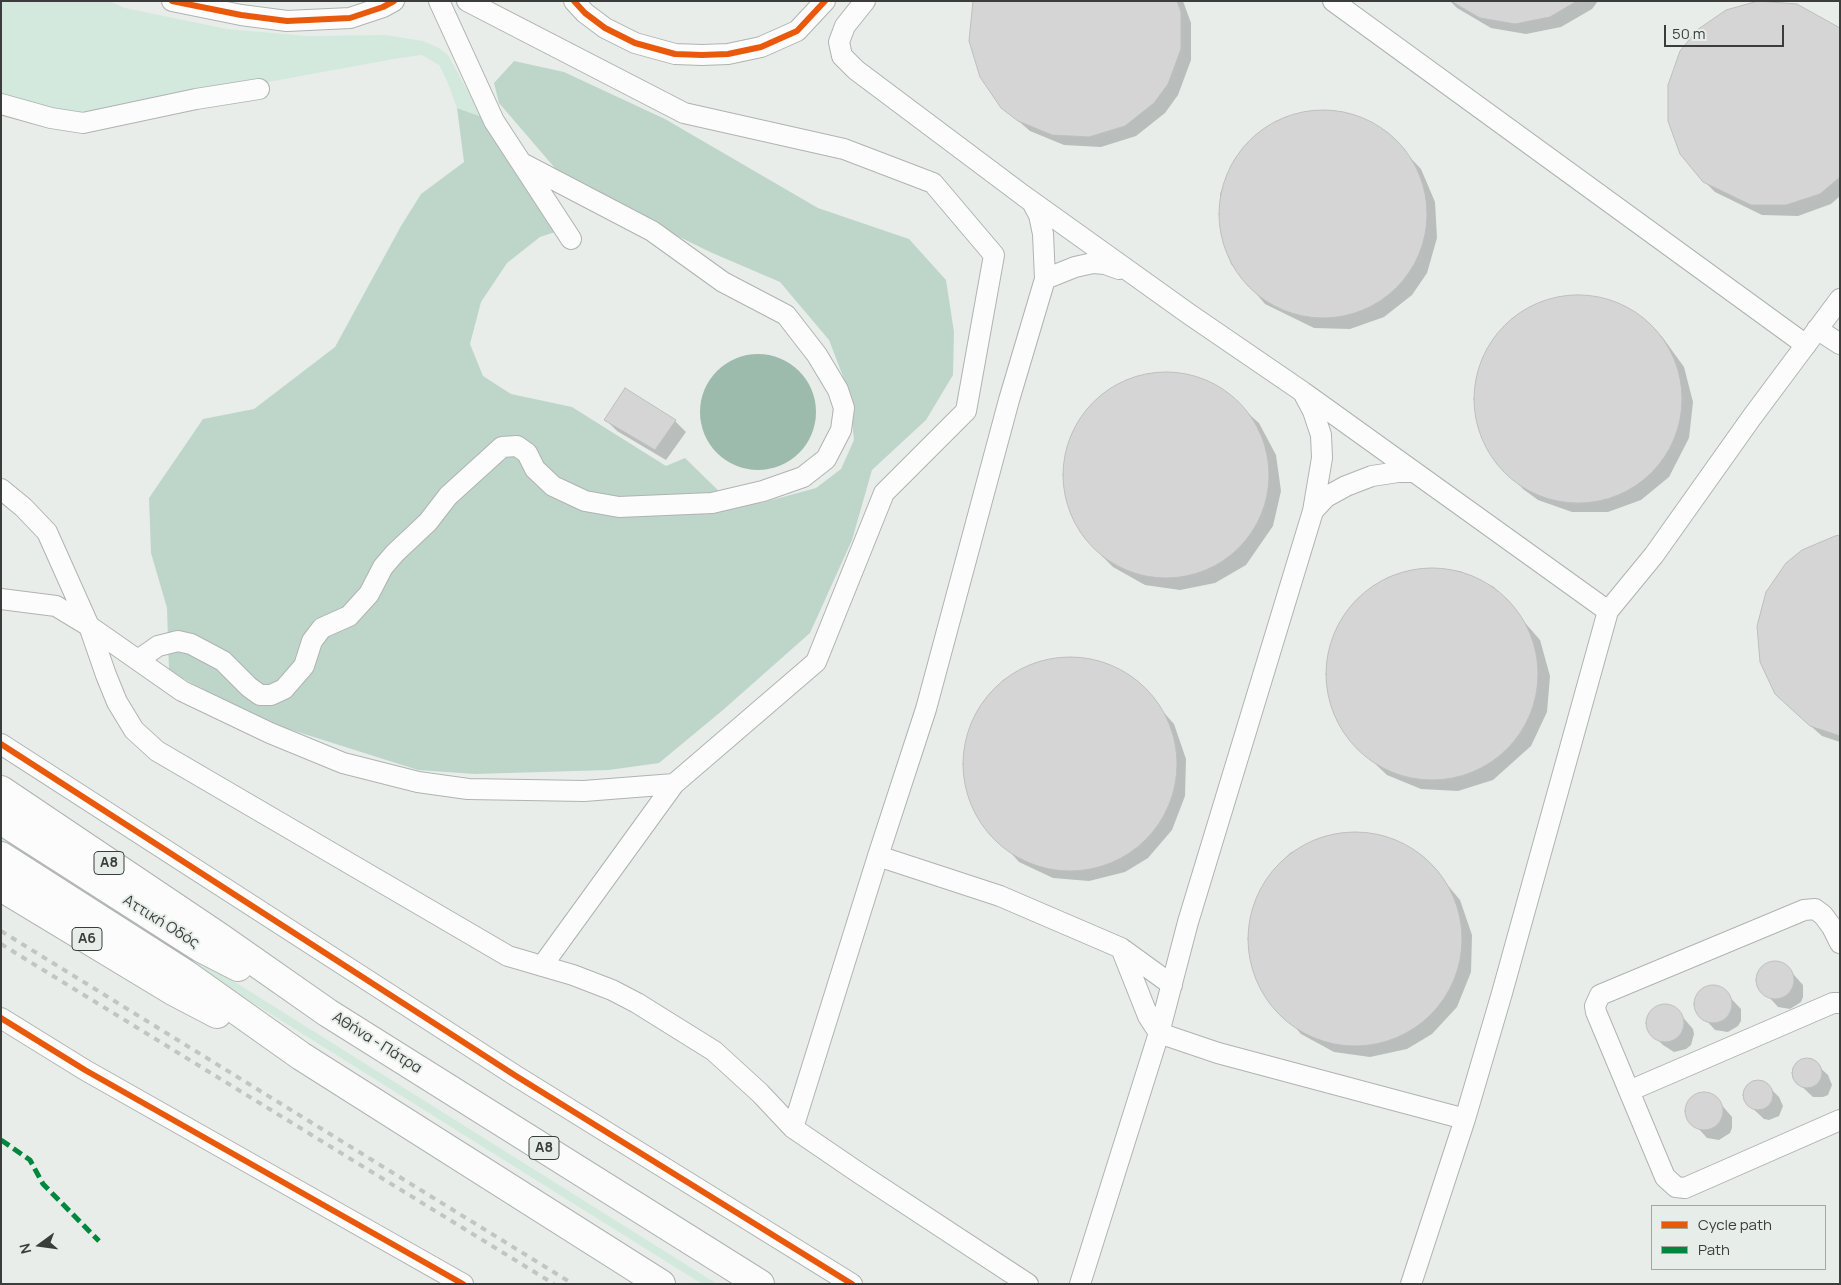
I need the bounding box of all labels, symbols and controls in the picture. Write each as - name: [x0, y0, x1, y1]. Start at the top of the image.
- scale bar: [1666, 15, 1786, 47]
- text: 50 m: [1672, 23, 1706, 44]
- road number: Α8: [94, 851, 124, 874]
- street label: Αττική Οδός: [119, 891, 203, 953]
- road number: Α6: [72, 928, 102, 951]
- street label: Αθήνα - Πάτρα: [329, 1008, 425, 1078]
- road number: Α8: [529, 1136, 559, 1160]
- legend: [1651, 1205, 1826, 1270]
- text: Cycle path: [1698, 1214, 1772, 1235]
- north arrow: [15, 1220, 65, 1270]
- text: Path: [1698, 1239, 1730, 1260]
- text: N: [15, 1242, 35, 1256]

